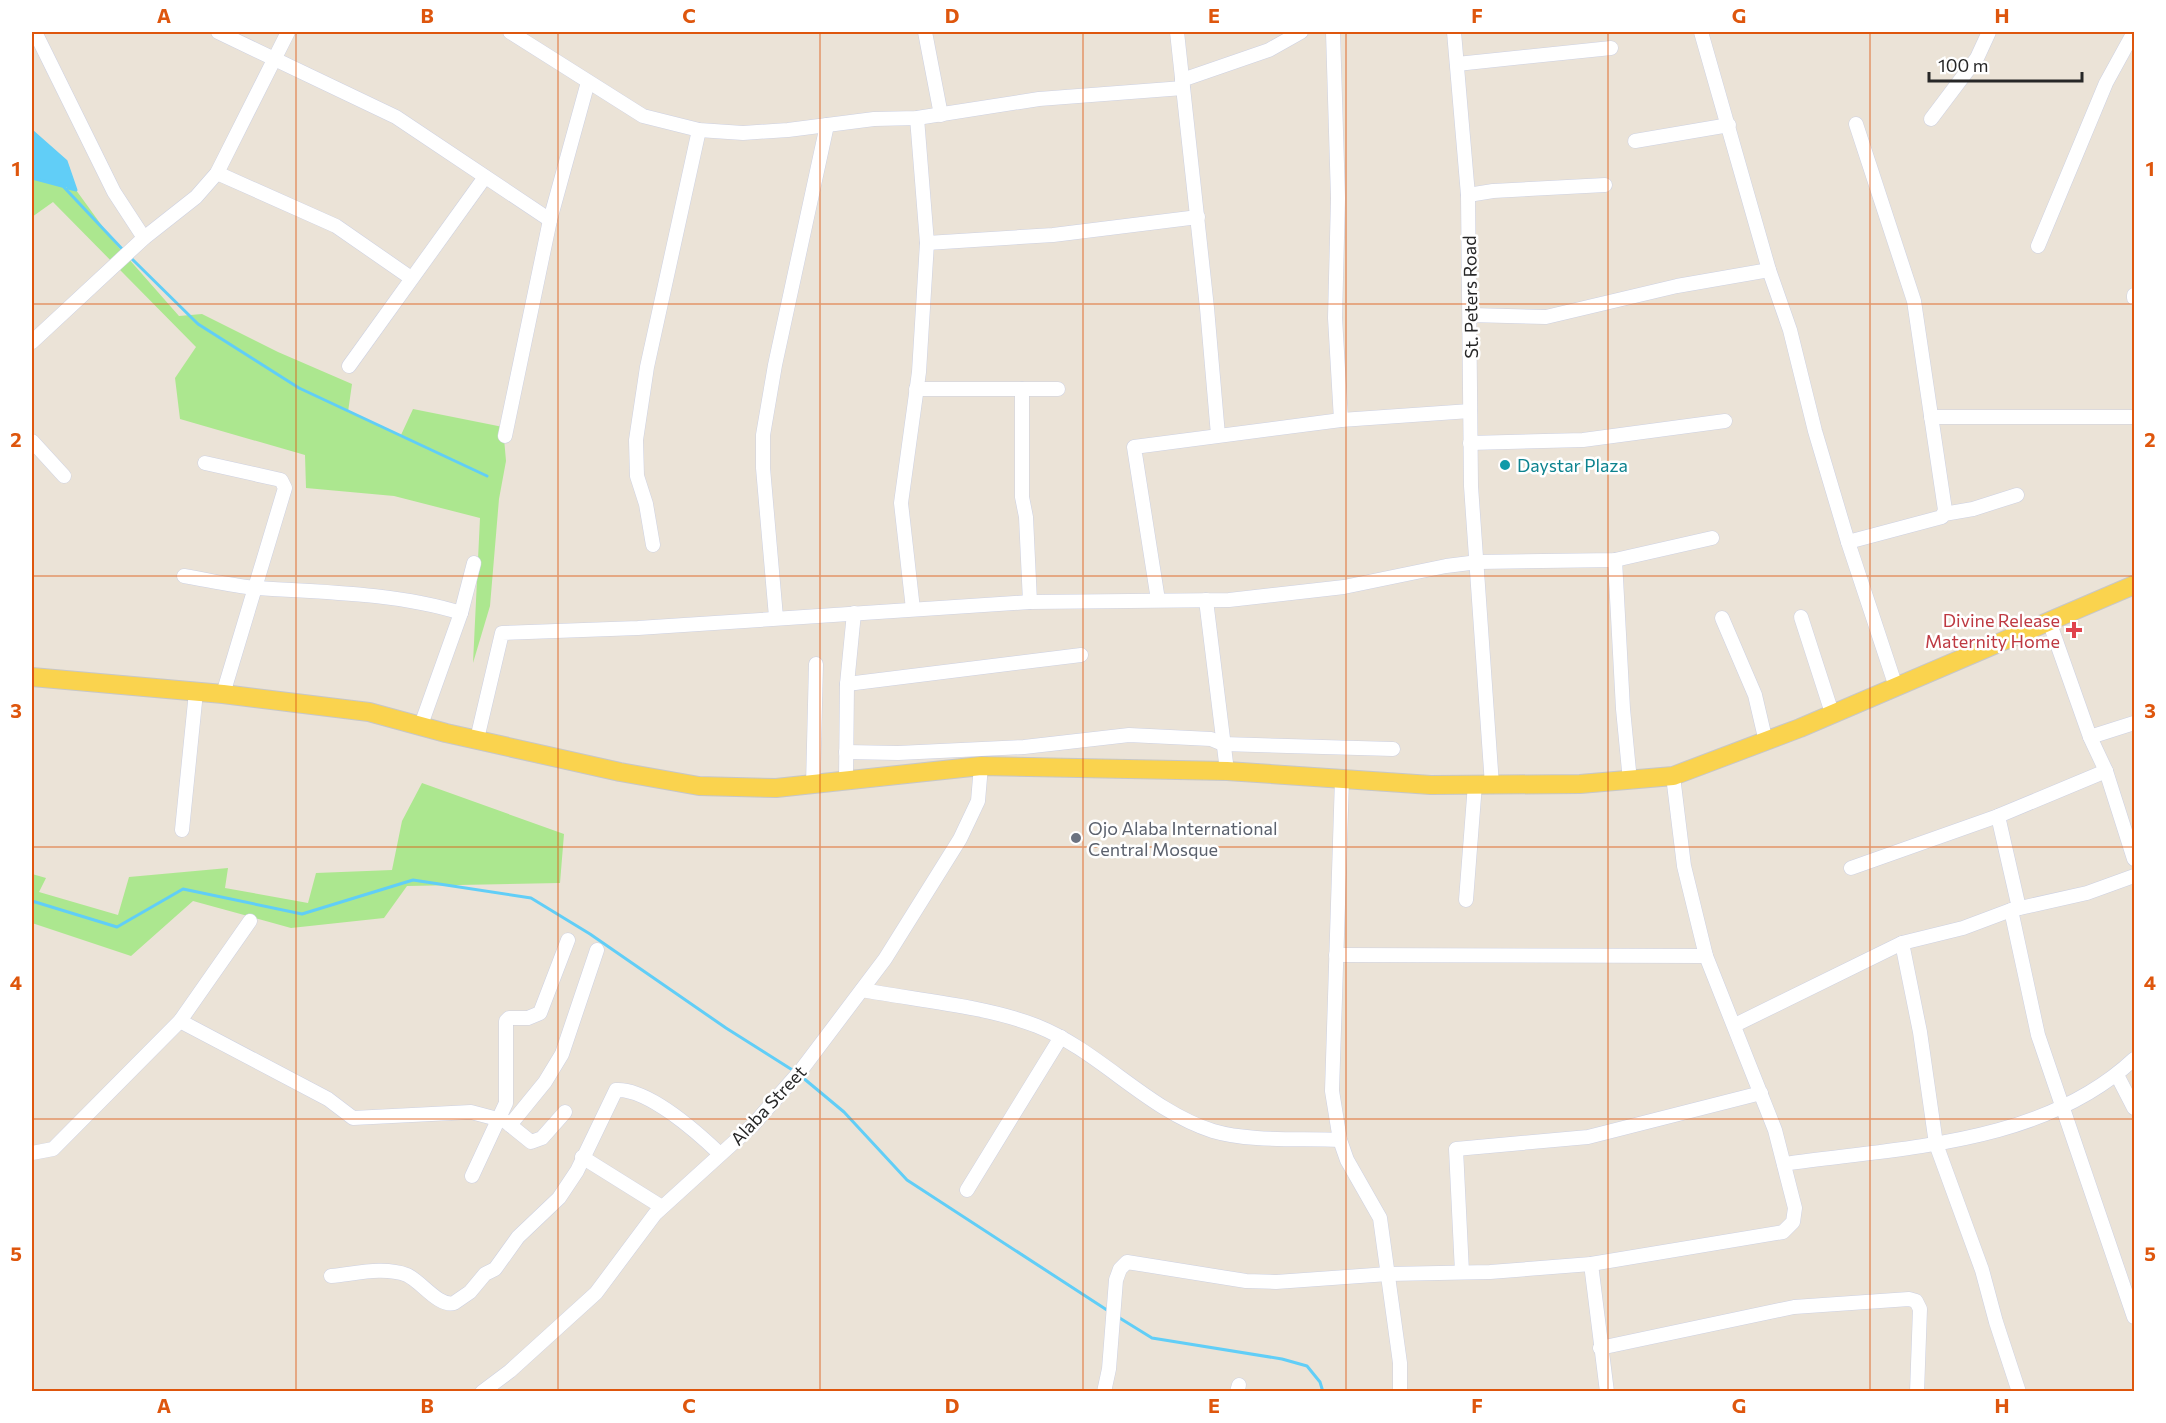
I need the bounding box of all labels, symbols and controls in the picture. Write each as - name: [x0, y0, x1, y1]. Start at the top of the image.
- text: A: [157, 3, 171, 27]
- text: B: [420, 3, 434, 27]
- text: C: [682, 3, 696, 27]
- text: D: [945, 3, 959, 27]
- text: E: [1208, 3, 1220, 27]
- text: F: [1471, 3, 1483, 27]
- text: G: [1732, 3, 1746, 27]
- text: H: [1995, 3, 2010, 27]
- scale bar: [1929, 45, 2082, 83]
- text: 100 m: [1938, 54, 1988, 76]
- text: 1: [11, 156, 21, 180]
- text: 1: [2145, 156, 2155, 180]
- street label: St. Peters Road: [1458, 235, 1482, 359]
- text: 2: [10, 427, 22, 451]
- text: 2: [2144, 427, 2156, 451]
- place label: Daystar Plaza: [1517, 454, 1628, 476]
- marker: Daystar Plaza: [1498, 458, 1512, 472]
- place label: Divine Release Maternity Home: [1925, 609, 2060, 652]
- marker: Divine Release Maternity Home: [2065, 621, 2083, 639]
- text: 3: [10, 698, 22, 722]
- text: 3: [2144, 698, 2156, 722]
- place label: Ojo Alaba International Central Mosque: [1088, 817, 1277, 860]
- marker: Ojo Alaba International Central Mosque: [1069, 831, 1083, 845]
- text: 4: [10, 970, 22, 994]
- text: 4: [2144, 970, 2156, 994]
- street label: Alaba Street: [726, 1061, 810, 1149]
- text: 5: [10, 1241, 22, 1265]
- text: 5: [2144, 1241, 2156, 1265]
- text: A: [157, 1393, 171, 1417]
- text: B: [420, 1393, 434, 1417]
- text: C: [682, 1393, 696, 1417]
- text: D: [945, 1393, 959, 1417]
- text: E: [1208, 1393, 1220, 1417]
- text: F: [1471, 1393, 1483, 1417]
- text: G: [1732, 1393, 1746, 1417]
- text: H: [1995, 1393, 2010, 1417]

